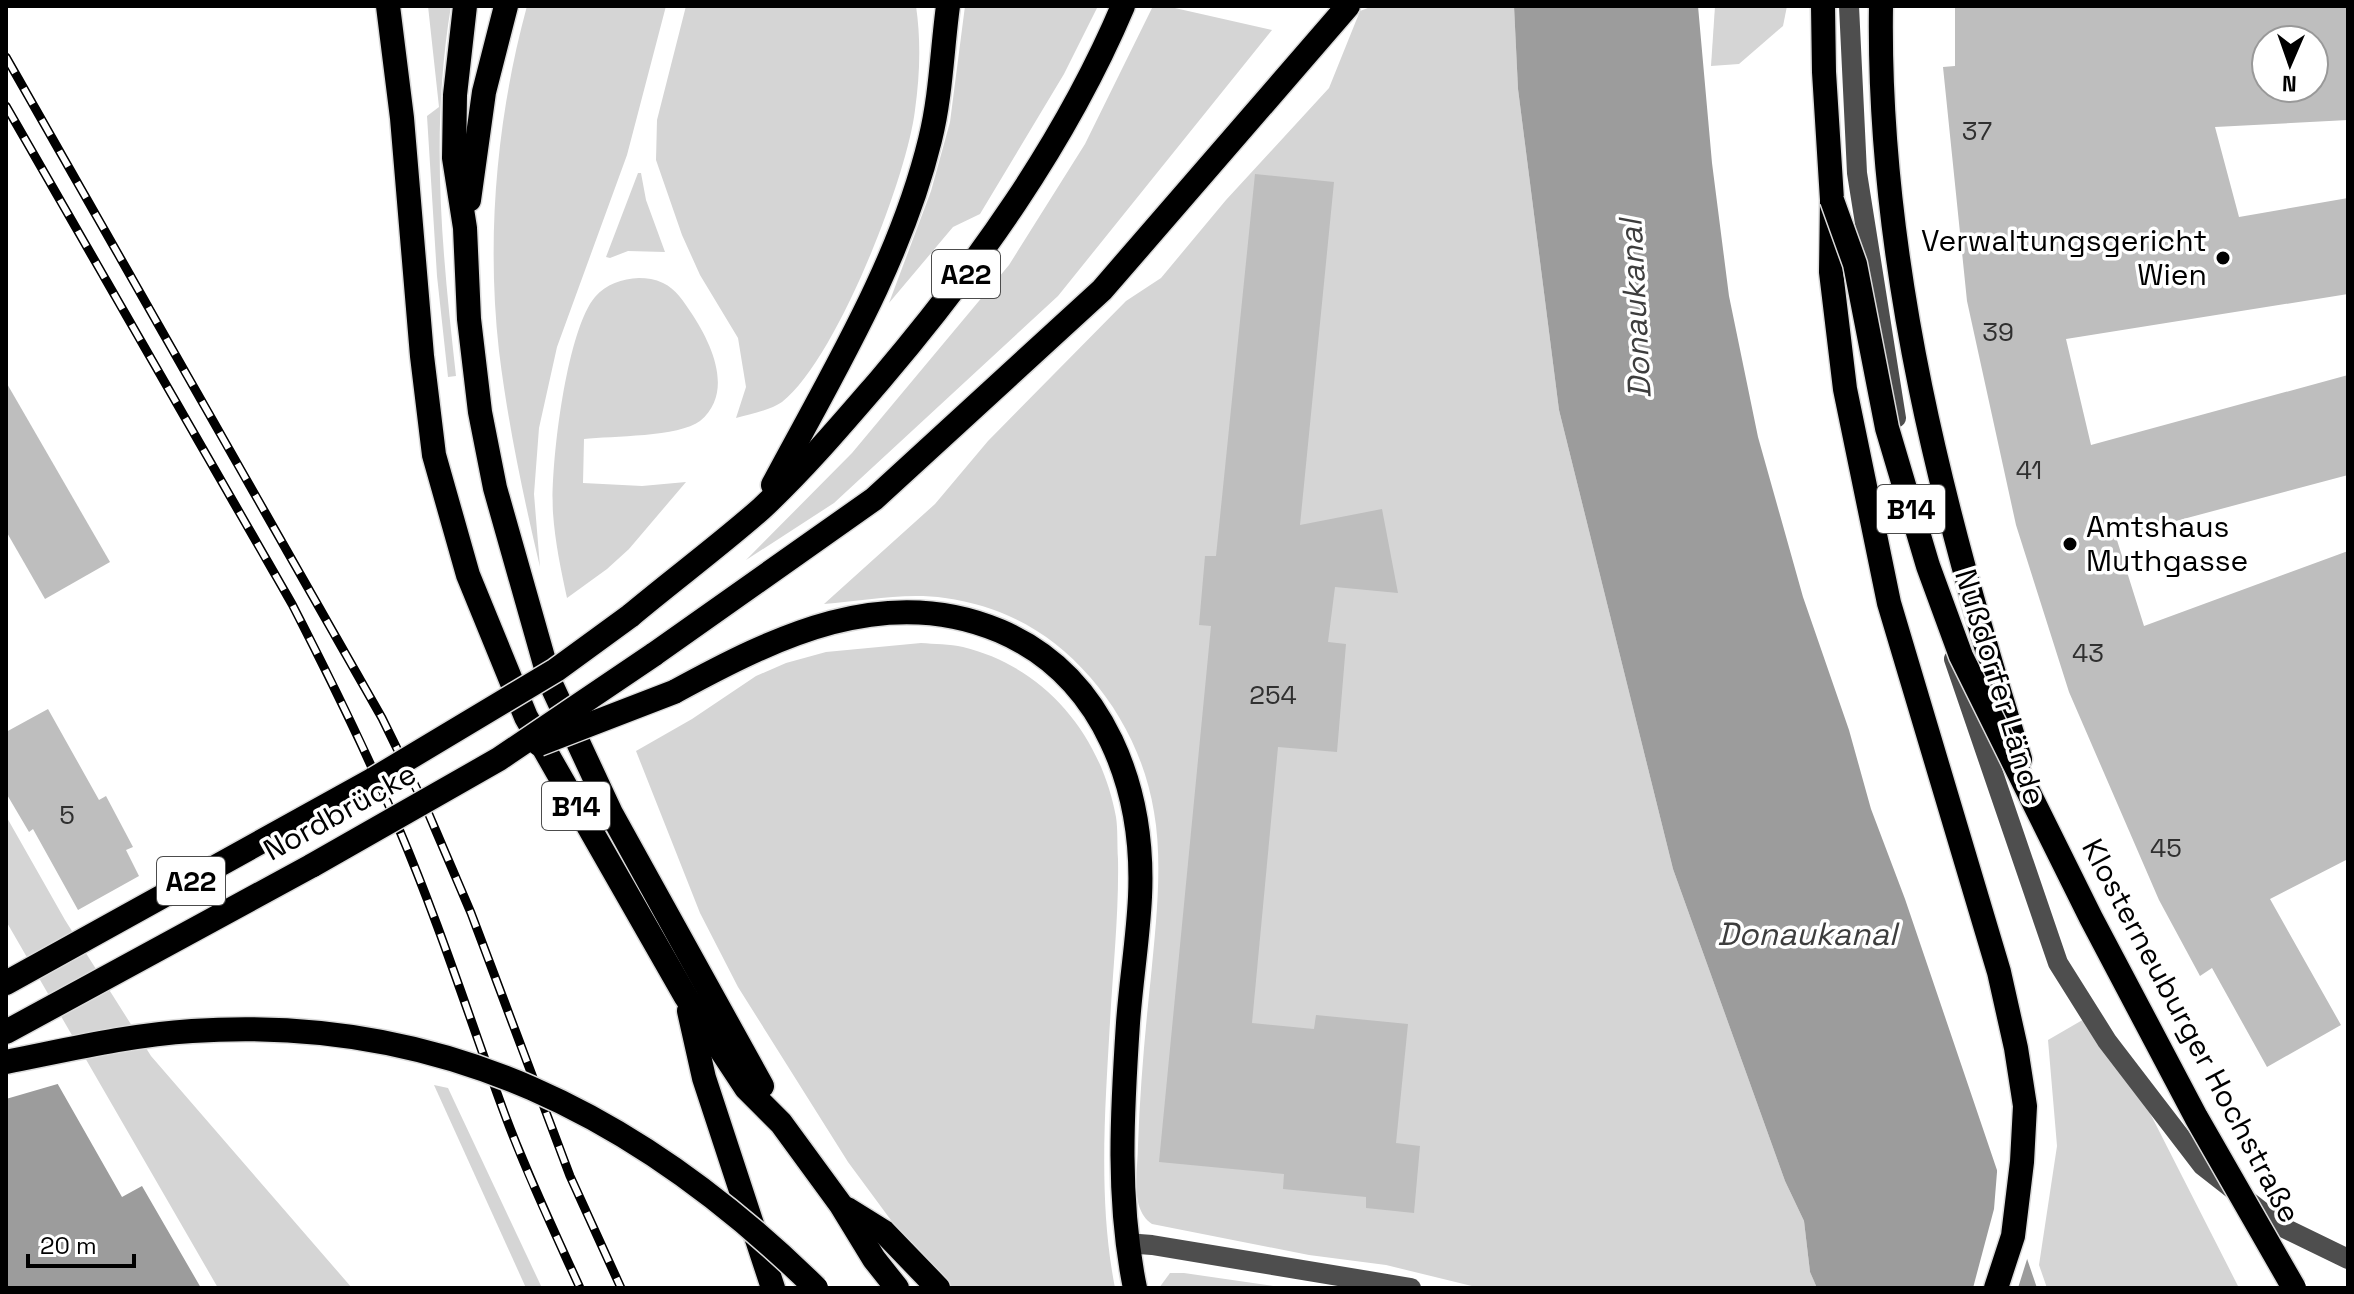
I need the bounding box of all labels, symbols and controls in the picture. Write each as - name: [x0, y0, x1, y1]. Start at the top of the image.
- north arrow: [2250, 24, 2330, 104]
- text: N: [2281, 70, 2297, 98]
- house number: 37: [1962, 114, 1992, 148]
- water label: Donaukanal: [1610, 215, 1660, 400]
- place label: Verwaltungsgericht Wien: [1921, 221, 2207, 294]
- marker: Verwaltungsgericht Wien: [2214, 249, 2232, 267]
- road number: A22: [932, 250, 1000, 298]
- house number: 39: [1982, 315, 2014, 349]
- house number: 41: [2016, 453, 2042, 487]
- road number: B14: [1877, 485, 1945, 533]
- place label: Amtshaus Muthgasse: [2086, 507, 2248, 580]
- marker: Amtshaus Muthgasse: [2061, 535, 2079, 553]
- street label: Nußdorfer Lände: [1946, 564, 2055, 810]
- house number: 43: [2072, 636, 2104, 670]
- house number: 254: [1249, 678, 1297, 712]
- street label: Nordbrücke: [257, 754, 423, 869]
- road number: B14: [542, 782, 610, 830]
- house number: 5: [59, 798, 75, 832]
- house number: 45: [2150, 831, 2182, 865]
- street label: Klosterneuburger Hochstraße: [2073, 832, 2309, 1230]
- road number: A22: [157, 857, 225, 905]
- water label: Donaukanal: [1717, 914, 1900, 954]
- scale bar: [28, 1218, 134, 1268]
- text: 20 m: [40, 1230, 97, 1261]

